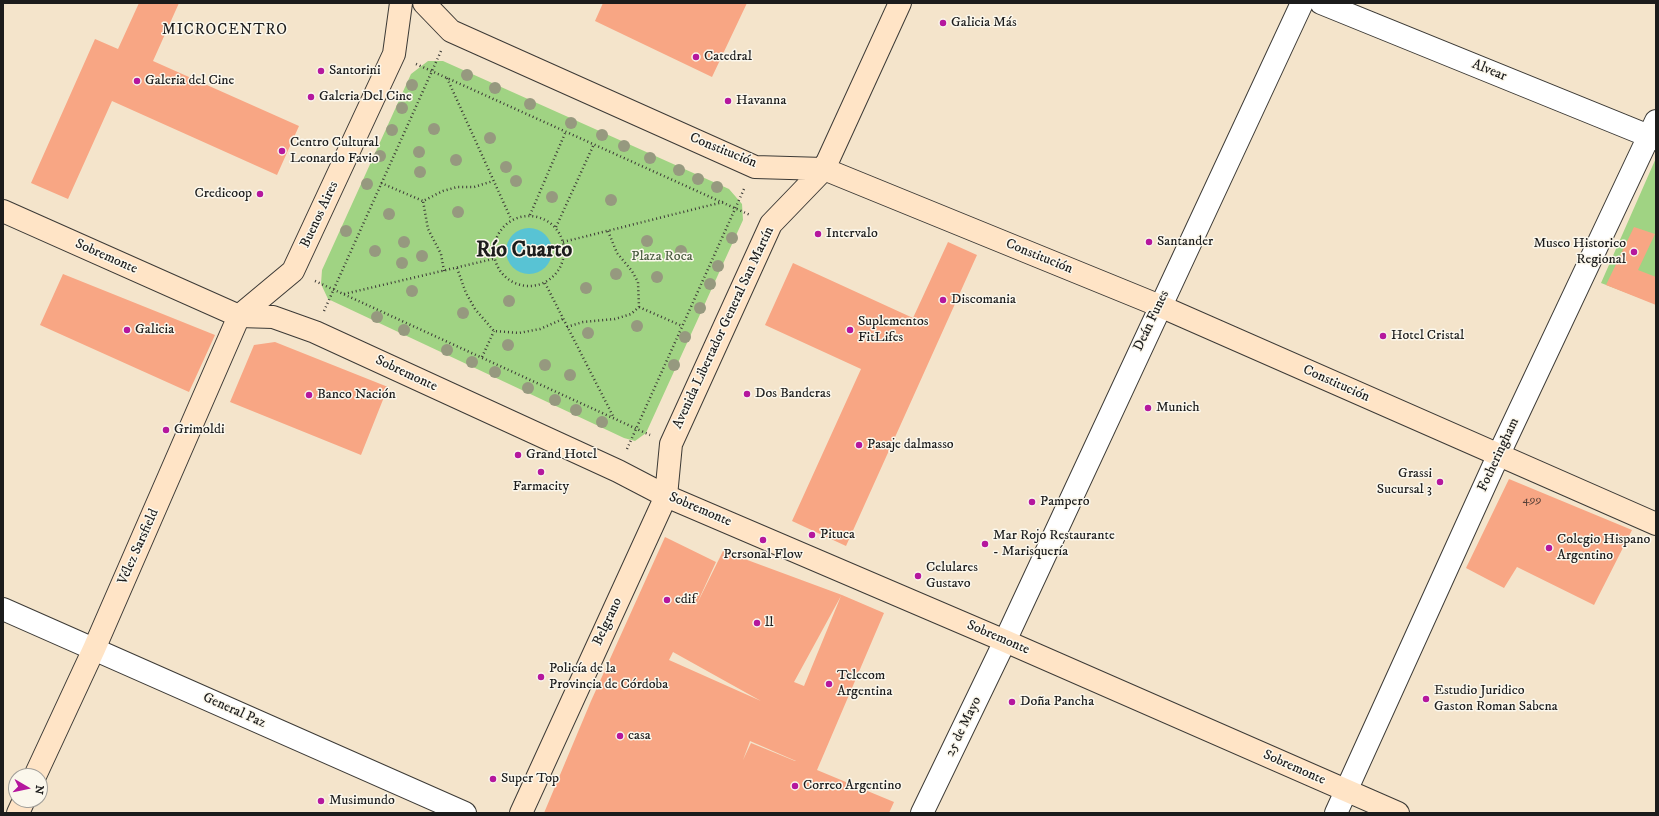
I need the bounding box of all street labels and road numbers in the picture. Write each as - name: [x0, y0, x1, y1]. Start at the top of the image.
- street label: Alvear: [1469, 56, 1509, 86]
- street label: Constitución: [687, 130, 759, 172]
- street label: Buenos Aires: [297, 179, 343, 251]
- street label: Avenida Libertador General San Martín: [670, 224, 778, 432]
- street label: Sobremonte: [72, 236, 140, 278]
- street label: Constitución: [1003, 236, 1075, 278]
- street label: Deán Funes: [1131, 288, 1173, 354]
- street label: Sobremonte: [372, 352, 440, 396]
- street label: Constitución: [1300, 362, 1372, 406]
- street label: Fotheringham: [1475, 416, 1523, 494]
- street label: Sobremonte: [666, 489, 734, 531]
- street label: Vélez Sarsfield: [115, 507, 163, 587]
- street label: Belgrano: [590, 595, 626, 649]
- street label: Sobremonte: [964, 617, 1032, 659]
- street label: General Paz: [200, 690, 268, 732]
- street label: 25 de Mayo: [942, 694, 986, 760]
- street label: Sobremonte: [1260, 747, 1328, 789]

